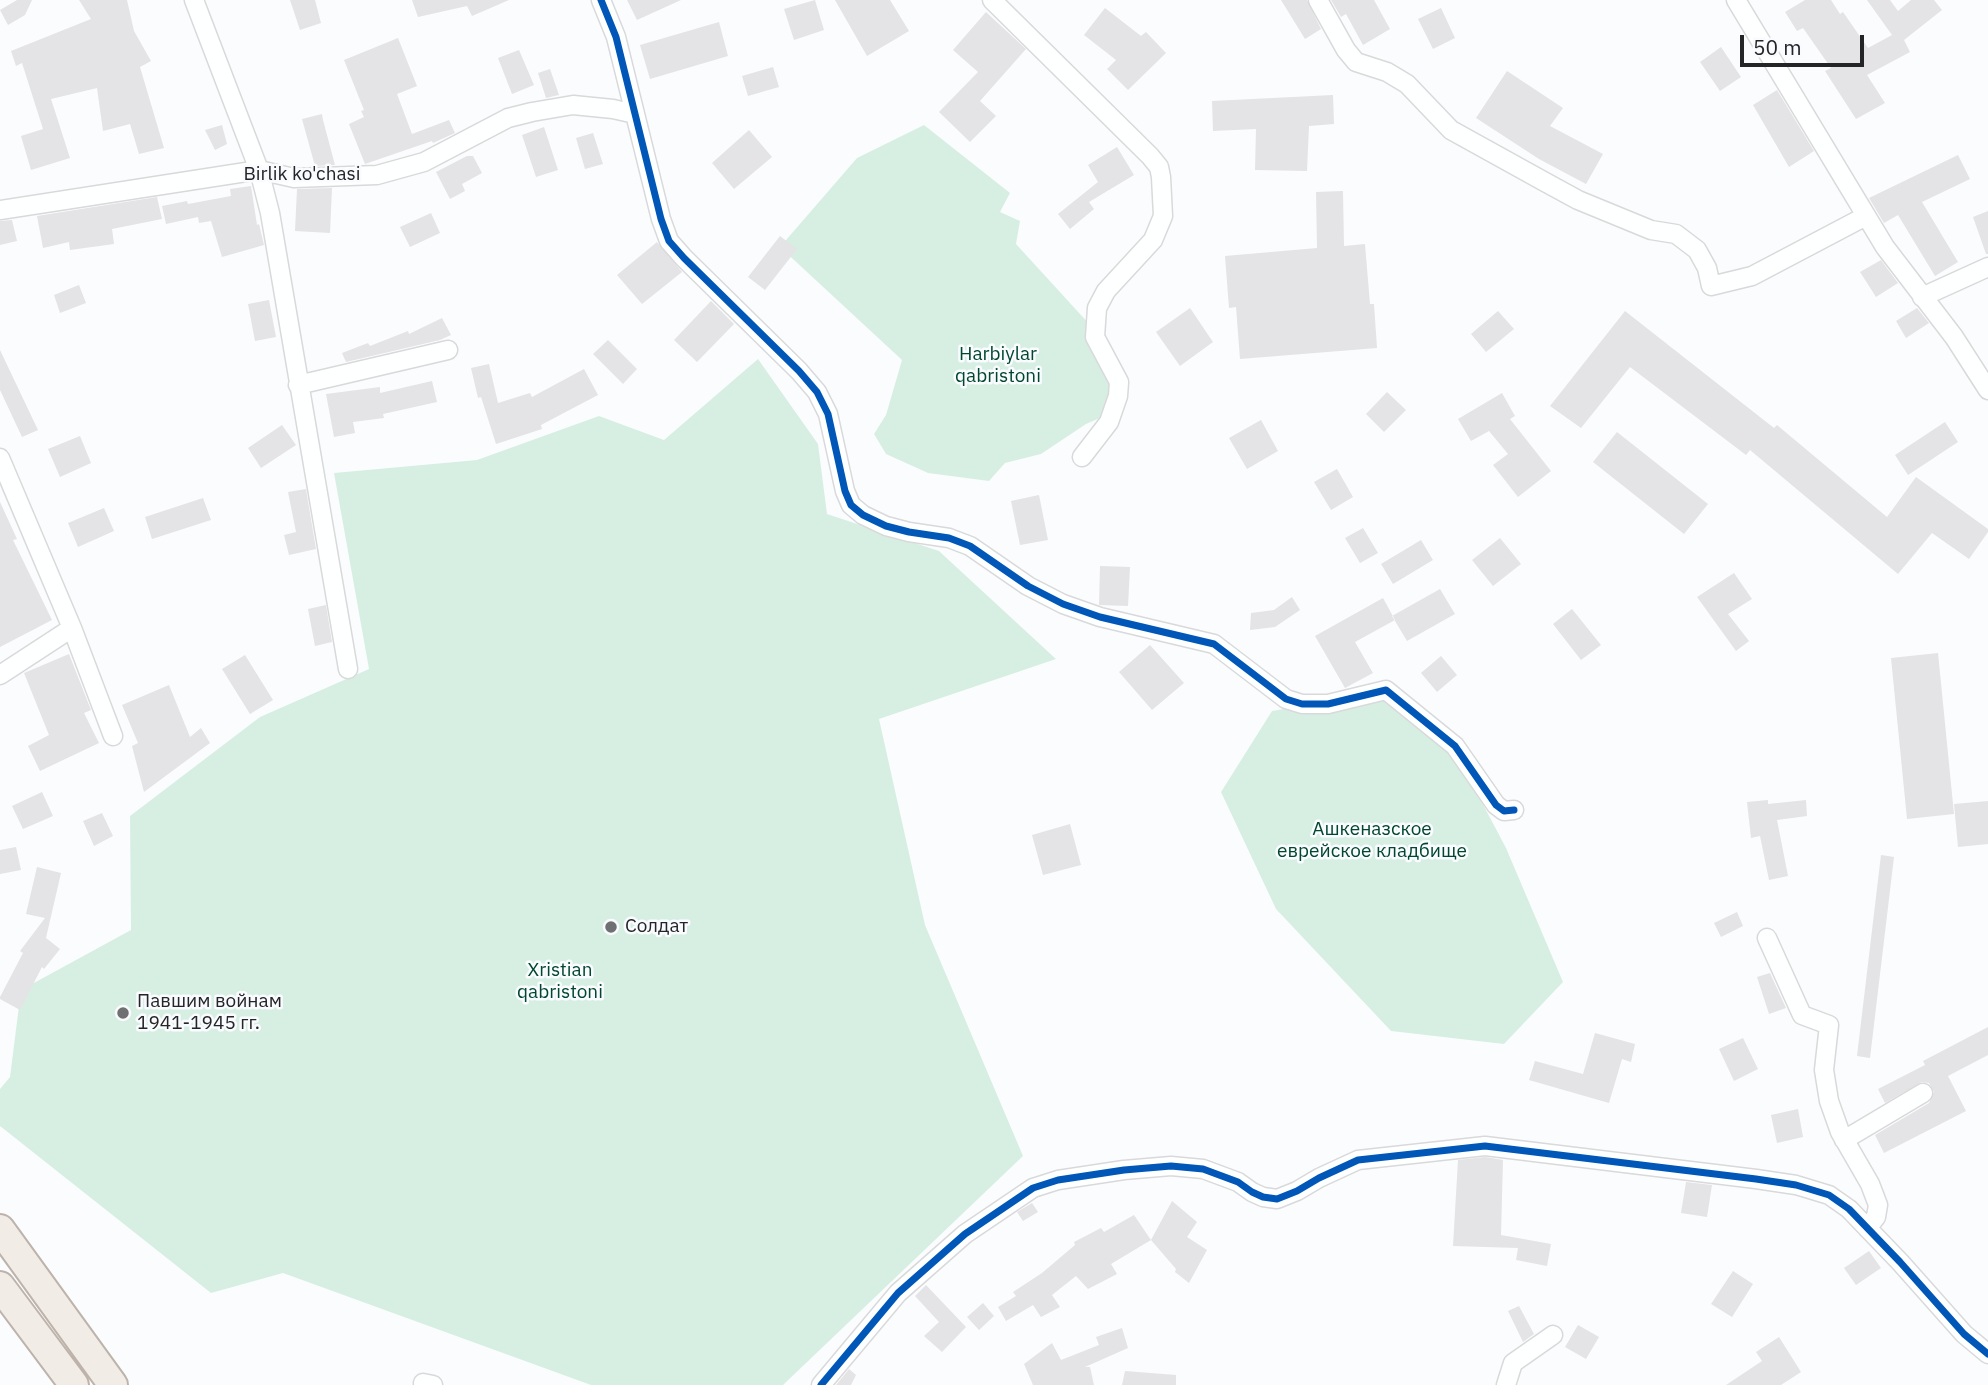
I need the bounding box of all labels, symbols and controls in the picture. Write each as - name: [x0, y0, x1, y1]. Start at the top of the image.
- scale bar: [1743, 21, 1867, 65]
- text: 50 m: [1753, 33, 1802, 61]
- street label: Birlik ko'chasi: [243, 164, 361, 186]
- park label: Harbiylar qabristoni: [955, 344, 1041, 388]
- park label: Ашкеназское еврейское кладбище: [1277, 819, 1467, 863]
- place label: Солдат: [625, 916, 688, 938]
- marker: Солдат: [603, 919, 619, 935]
- park label: Xristian qabristoni: [517, 960, 603, 1004]
- place label: Павшим войнам 1941-1945 гг.: [137, 991, 282, 1035]
- marker: Павшим войнам 1941-1945 гг.: [115, 1005, 131, 1021]

